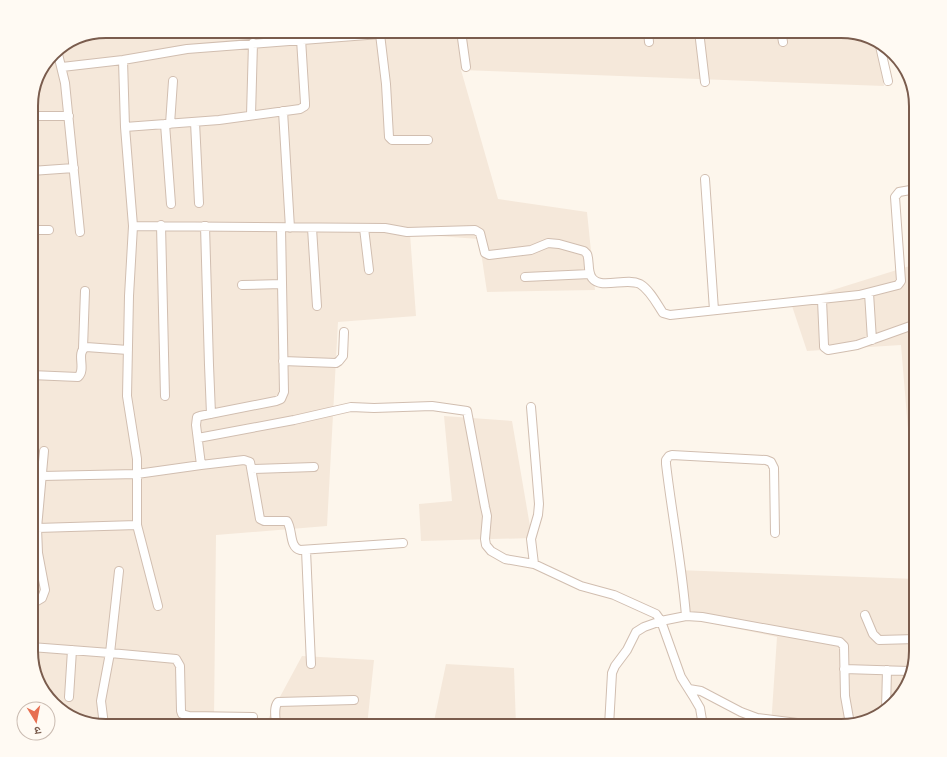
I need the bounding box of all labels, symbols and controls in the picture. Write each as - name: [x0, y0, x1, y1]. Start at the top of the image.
- north arrow: [16, 701, 56, 741]
- text: उ: [33, 723, 42, 737]

